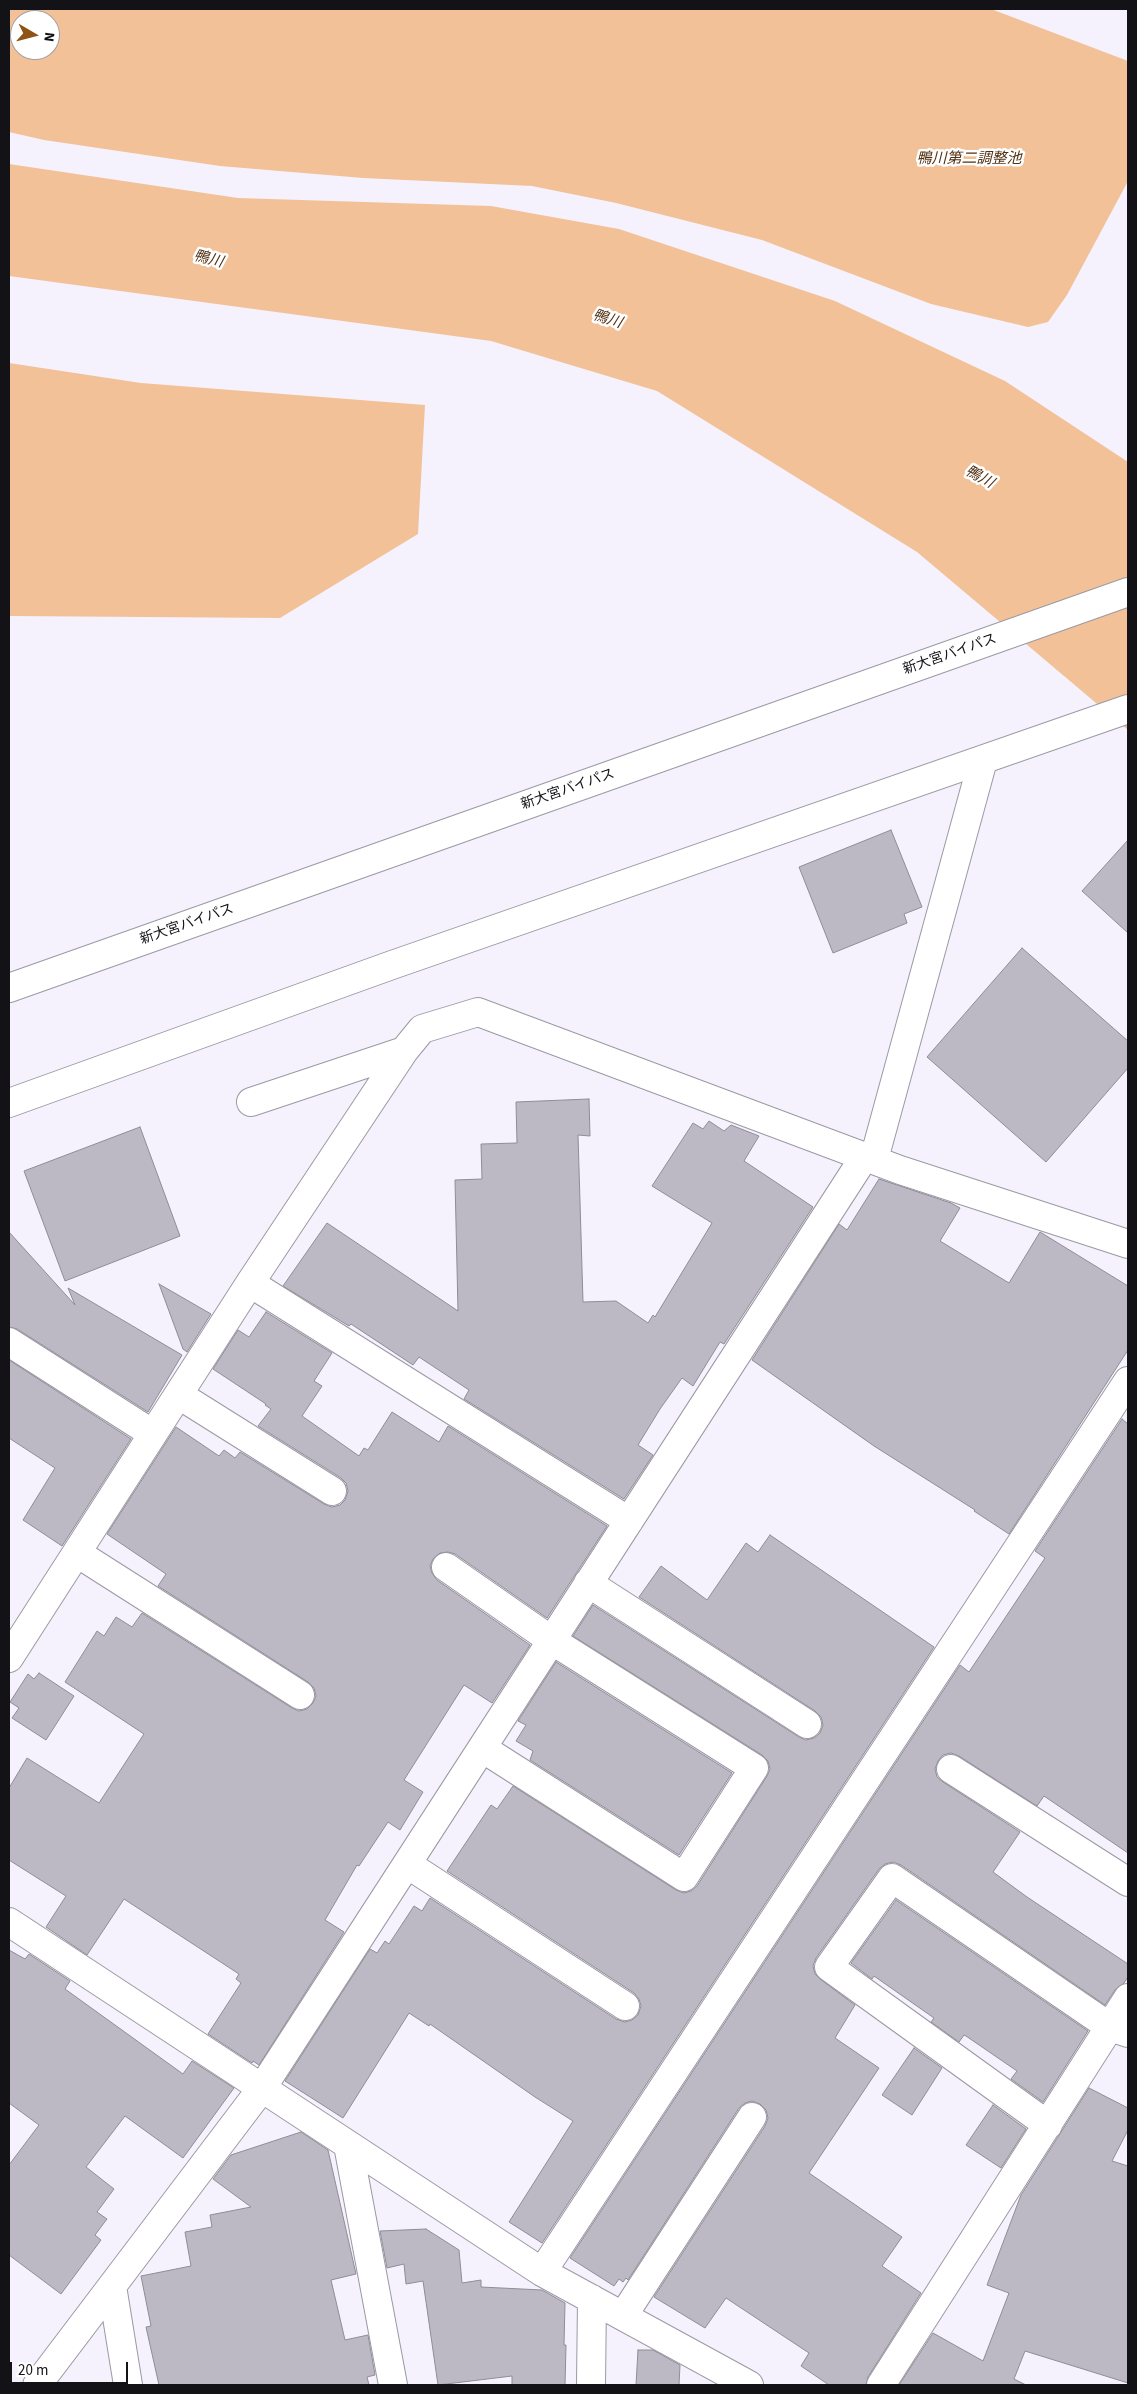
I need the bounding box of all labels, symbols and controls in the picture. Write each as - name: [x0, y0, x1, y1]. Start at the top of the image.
- north arrow: [10, 10, 60, 60]
- text: N: [38, 31, 59, 43]
- water label: 鴨川第二調整池: [917, 151, 1021, 169]
- water label: 鴨川: [191, 248, 225, 272]
- water label: 鴨川: [590, 307, 624, 333]
- water label: 鴨川: [962, 463, 996, 493]
- street label: 新大宮バイパス: [901, 631, 999, 679]
- street label: 新大宮バイパス: [519, 766, 617, 814]
- street label: 新大宮バイパス: [138, 901, 236, 949]
- scale bar: [12, 2352, 130, 2384]
- text: 20 m: [18, 2360, 48, 2381]

